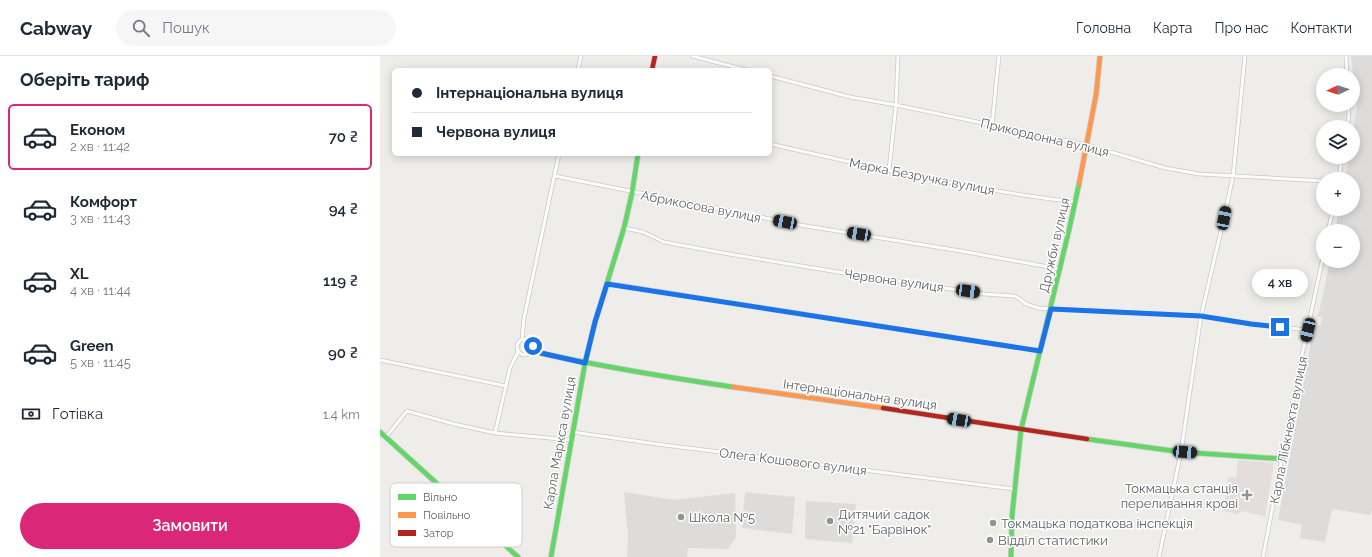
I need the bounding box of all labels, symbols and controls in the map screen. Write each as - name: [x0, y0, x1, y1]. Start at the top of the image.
- search box: [116, 10, 396, 46]
- text: Cabway: [20, 17, 92, 39]
- icon: search: [130, 17, 152, 39]
- text: Пошук: [162, 19, 210, 37]
- text: Головна: [1076, 20, 1131, 36]
- text: Карта: [1153, 20, 1193, 36]
- text: Про нас: [1215, 20, 1269, 36]
- text: Контакти: [1291, 20, 1352, 36]
- north arrow: [1316, 68, 1360, 112]
- map controls: [1316, 68, 1360, 268]
- text: Оберіть тариф: [20, 69, 150, 90]
- text: Інтернаціональна вулиця: [436, 84, 623, 102]
- street label: Прикордонна вулиця: [979, 115, 1111, 160]
- icon: car: [22, 119, 58, 155]
- button: layers: [1316, 120, 1360, 164]
- text: Економ: [70, 121, 125, 139]
- text: Червона вулиця: [436, 123, 556, 141]
- text: 70 ₴: [329, 128, 358, 146]
- text: 2 хв · 11:42: [70, 139, 130, 154]
- street label: Марка Безручка вулиця: [848, 155, 996, 198]
- button: +: [1316, 172, 1360, 216]
- street label: Абрикосова вулиця: [640, 187, 762, 225]
- icon: car: [22, 191, 58, 227]
- text: Комфорт: [70, 193, 137, 211]
- street label: Дружби вулиця: [1036, 196, 1073, 294]
- text: 94 ₴: [329, 200, 358, 218]
- car: [1216, 205, 1232, 231]
- text: 3 хв · 11:43: [70, 211, 130, 226]
- car: [772, 214, 798, 230]
- button: −: [1316, 224, 1360, 268]
- car: [846, 226, 872, 242]
- icon: car: [22, 263, 58, 299]
- text: XL: [70, 265, 88, 283]
- street label: Червона вулиця: [843, 266, 945, 295]
- callout: 4 хв: [1252, 269, 1308, 297]
- text: 119 ₴: [323, 272, 358, 290]
- text: 4 хв: [1268, 275, 1292, 290]
- text: 4 хв · 11:44: [70, 283, 131, 298]
- car: [955, 283, 981, 299]
- car: [1299, 317, 1317, 343]
- route end: [1271, 318, 1289, 336]
- icon: car: [22, 335, 58, 371]
- text: Green: [70, 337, 114, 355]
- route start: [524, 337, 542, 355]
- text: 90 ₴: [328, 344, 358, 362]
- text: 5 хв · 11:45: [70, 355, 131, 370]
- street label: Карла Лібкнехта вулиця: [1267, 355, 1310, 505]
- street label: Карла Маркса вулиця: [540, 375, 579, 511]
- street label: Інтернаціональна вулиця: [782, 376, 938, 413]
- icon: cash: [20, 403, 42, 425]
- text: Готівка: [52, 405, 103, 423]
- text: 1.4 km: [323, 407, 360, 422]
- car: [946, 412, 972, 428]
- street label: Олега Кошового вулиця: [718, 445, 868, 478]
- car: [1173, 445, 1197, 459]
- place label: Токмацька станція переливання крові: [1121, 481, 1238, 511]
- legend: [390, 483, 522, 547]
- marker: Токмацька станція переливання крові: [1241, 489, 1253, 501]
- text: Вільно: [423, 491, 458, 504]
- button: Замовити: [20, 503, 360, 549]
- place label: Дитячий садок №21 "Барвінок": [838, 507, 931, 537]
- text: Повільно: [423, 509, 471, 522]
- place label: Школа №5: [689, 510, 755, 525]
- marker: Школа №5: [676, 512, 686, 522]
- marker: Дитячий садок №21 "Барвінок": [825, 516, 835, 526]
- place label: Токмацька податкова інспекція: [1001, 516, 1193, 531]
- marker: Токмацька податкова інспекція: [988, 518, 998, 528]
- text: Затор: [423, 527, 454, 540]
- place label: Відділ статистики: [998, 533, 1108, 548]
- marker: Відділ статистики: [985, 535, 995, 545]

